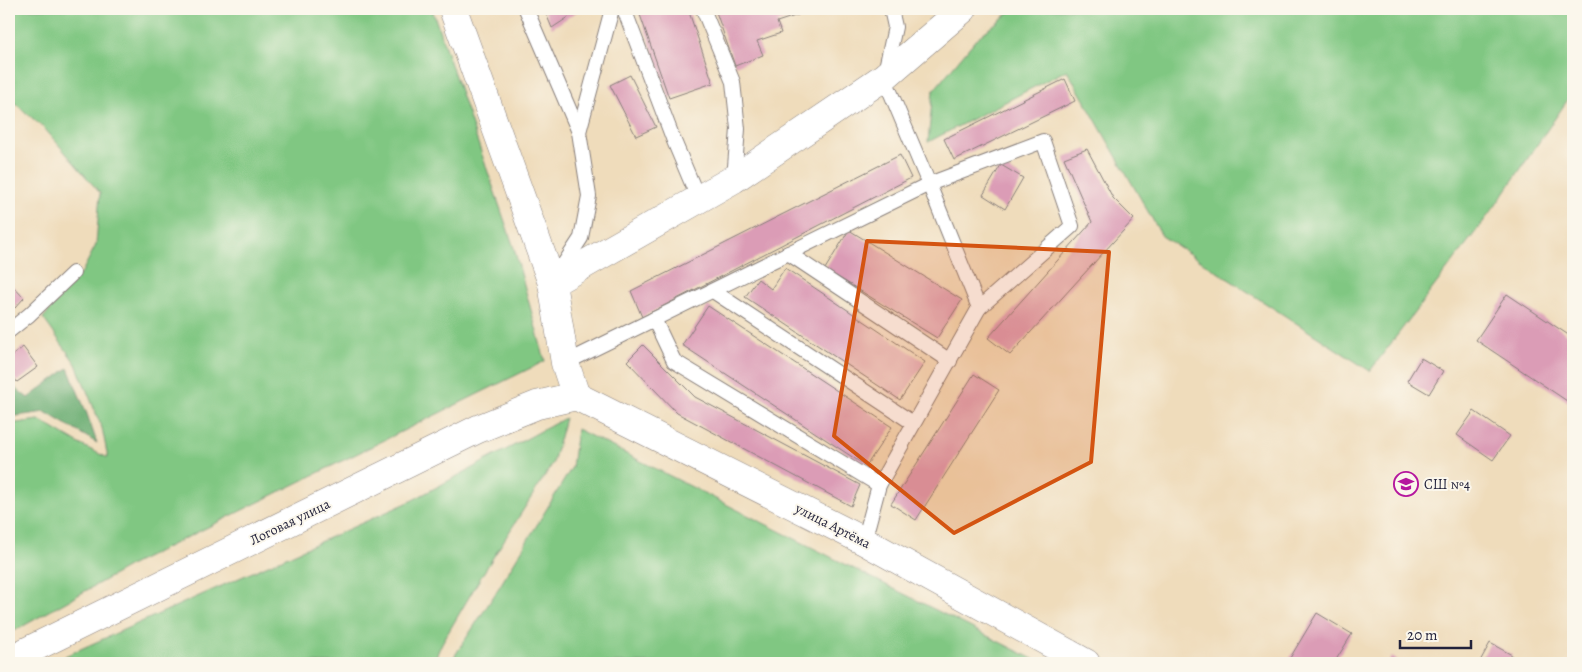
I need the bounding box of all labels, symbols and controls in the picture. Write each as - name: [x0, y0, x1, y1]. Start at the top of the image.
- school or university icon: СШ №4: [1393, 471, 1419, 497]
- place label: СШ №4: [1424, 475, 1470, 494]
- street label: Логовая улица: [247, 494, 334, 550]
- street label: улица Артёма: [791, 498, 874, 553]
- scale bar: [1400, 617, 1471, 649]
- text: 20 m: [1407, 625, 1438, 645]

